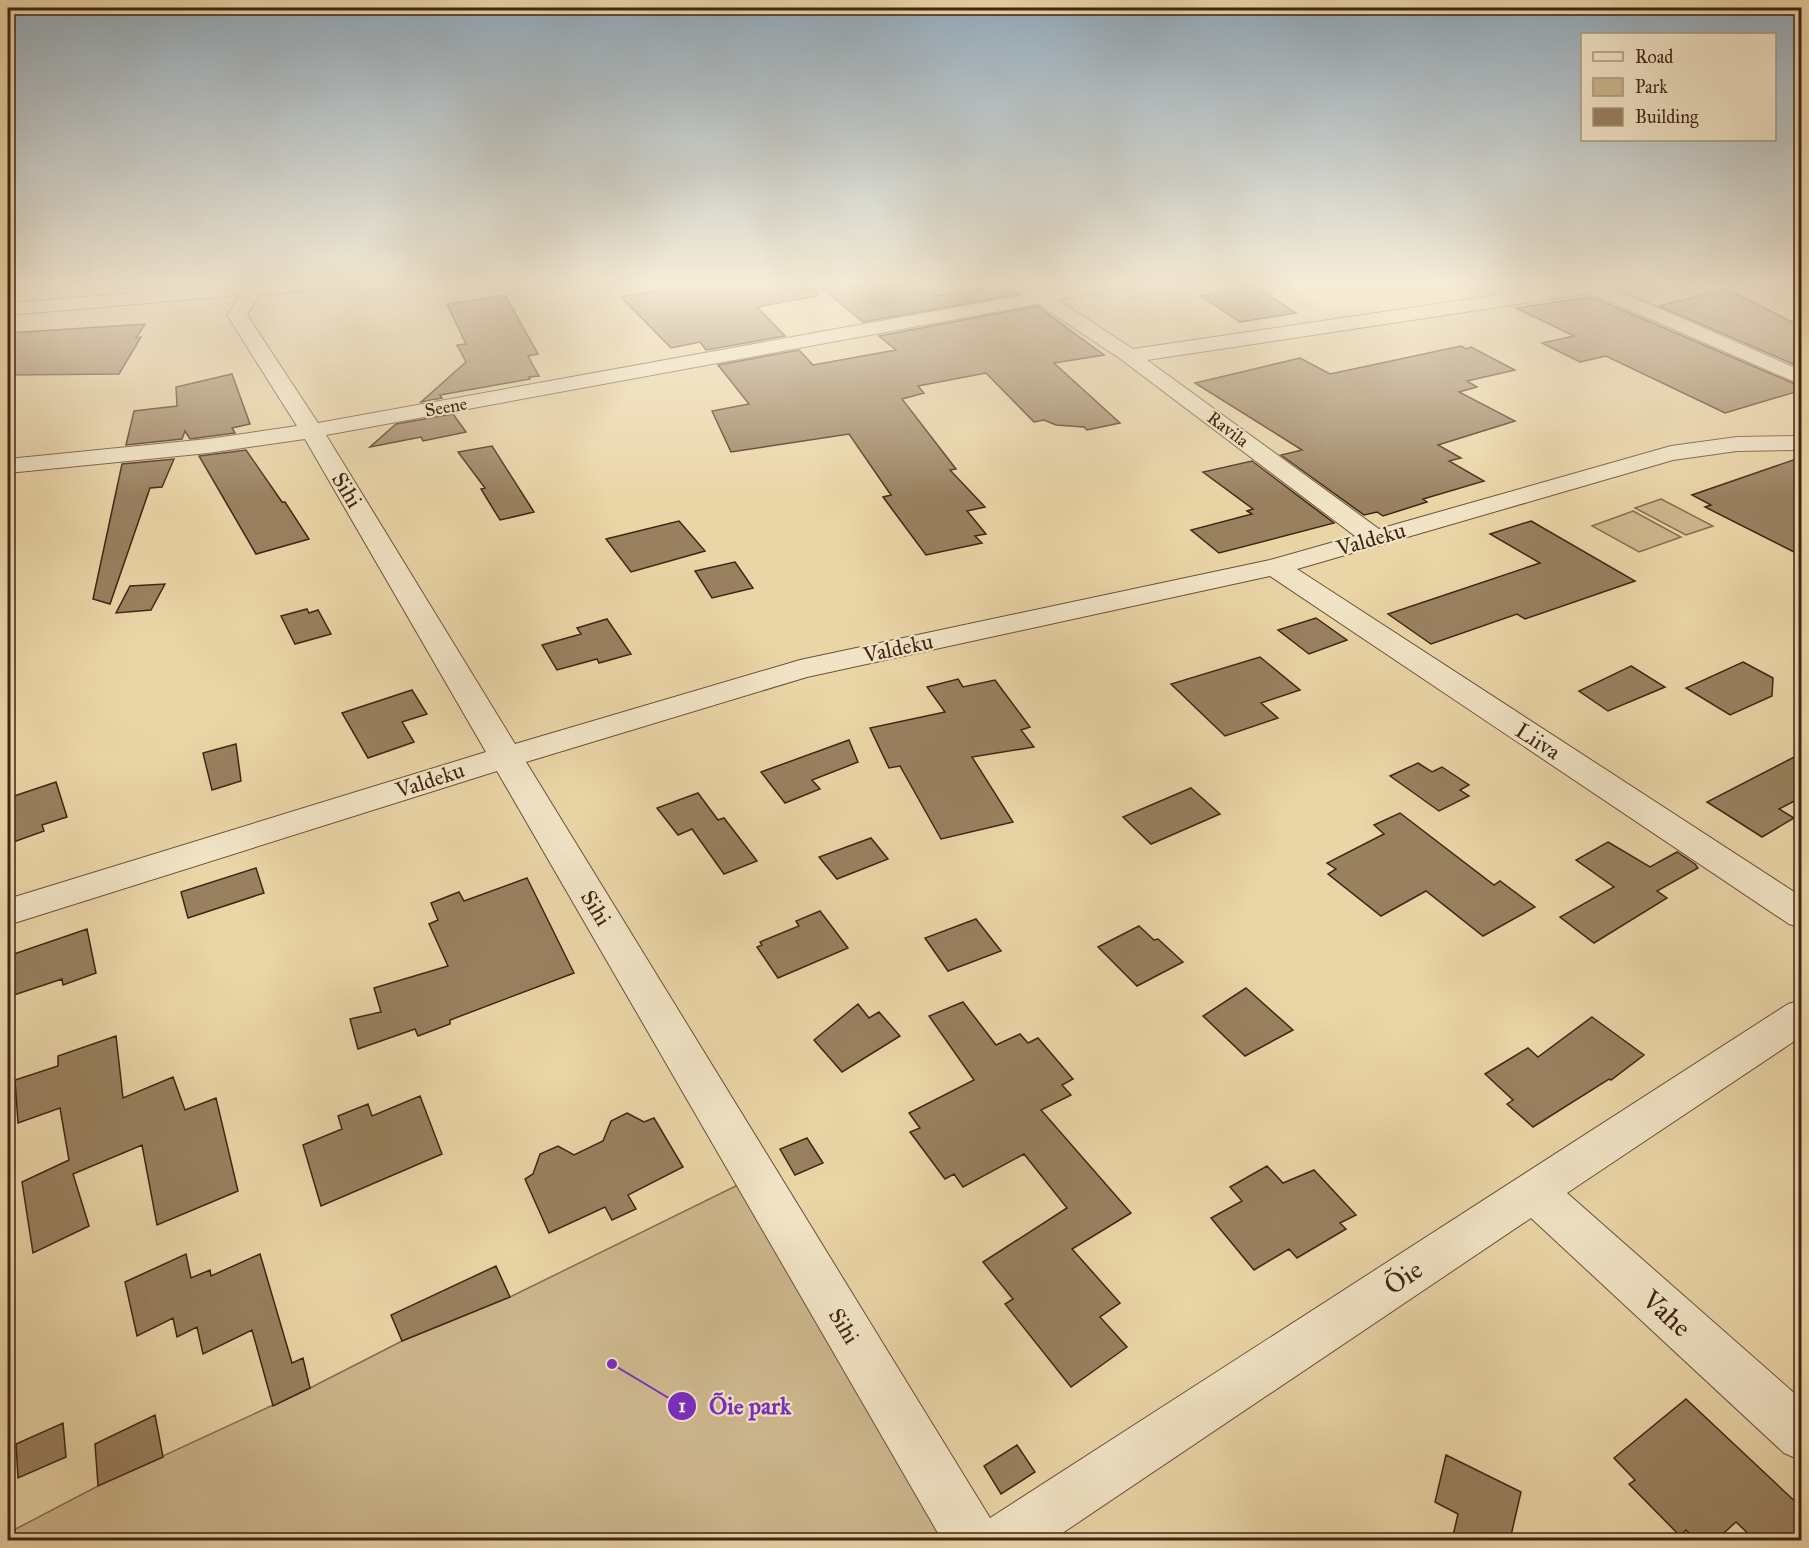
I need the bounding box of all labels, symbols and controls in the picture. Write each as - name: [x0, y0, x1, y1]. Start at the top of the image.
- legend: [1581, 33, 1776, 141]
- text: Road: [1635, 46, 1673, 68]
- text: Park: [1635, 76, 1668, 98]
- text: Building: [1635, 106, 1699, 129]
- street label: Seene: [423, 392, 469, 422]
- street label: Ravila: [1203, 406, 1253, 452]
- street label: Sihi: [326, 467, 368, 513]
- street label: Valdeku: [1332, 516, 1409, 562]
- street label: Valdeku: [860, 627, 936, 669]
- street label: Liiva: [1511, 717, 1566, 766]
- street label: Valdeku: [391, 756, 468, 804]
- street label: Sihi: [575, 885, 617, 931]
- street label: Õie: [1378, 1252, 1428, 1302]
- street label: Vahe: [1635, 1282, 1698, 1343]
- street label: Sihi: [823, 1303, 865, 1349]
- callout: Õie park: [667, 1385, 803, 1427]
- text: Õie park: [709, 1391, 792, 1421]
- text: 1: [678, 1395, 686, 1417]

